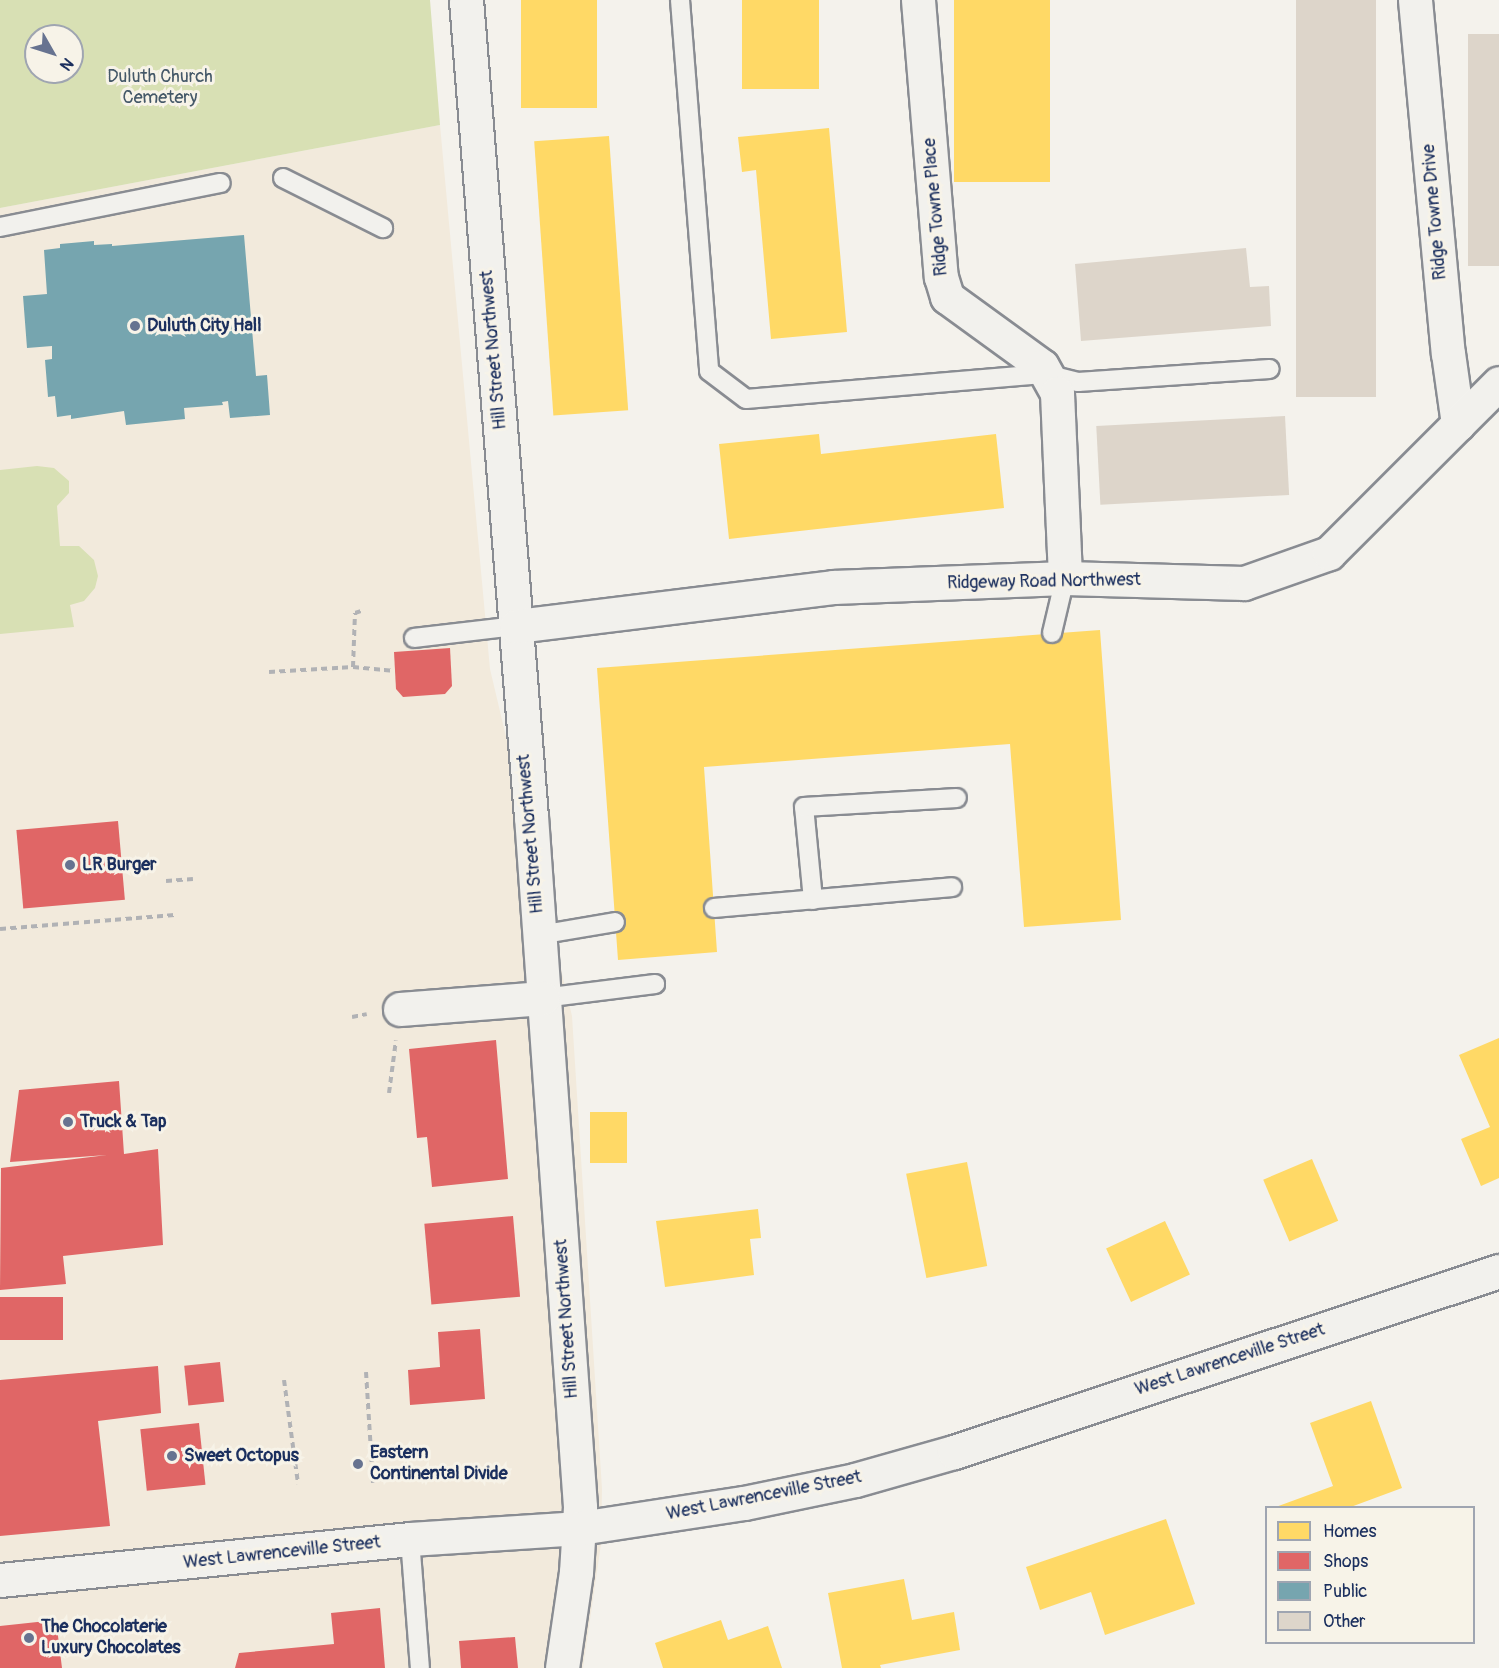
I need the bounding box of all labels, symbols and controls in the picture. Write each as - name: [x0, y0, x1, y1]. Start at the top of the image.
- north arrow: [24, 24, 84, 84]
- text: N: [55, 54, 78, 75]
- park label: Duluth Church Cemetery: [107, 67, 213, 110]
- street label: Ridge Towne Place: [919, 137, 953, 277]
- street label: Ridge Towne Drive: [1418, 143, 1452, 281]
- street label: Hill Street Northwest: [476, 269, 512, 431]
- place label: Duluth City Hall: [147, 315, 261, 337]
- marker: Duluth City Hall: [128, 319, 142, 333]
- street label: Ridgeway Road Northwest: [947, 570, 1141, 594]
- street label: Hill Street Northwest: [513, 753, 549, 915]
- place label: LR Burger: [82, 854, 157, 876]
- marker: LR Burger: [63, 858, 77, 872]
- place label: Truck & Tap: [80, 1111, 166, 1133]
- marker: Truck & Tap: [61, 1115, 75, 1129]
- street label: Hill Street Northwest: [551, 1238, 583, 1400]
- street label: West Lawrenceville Street: [1132, 1319, 1328, 1401]
- place label: Eastern Continental Divide: [370, 1443, 508, 1486]
- place label: Sweet Octopus: [184, 1445, 299, 1467]
- marker: Sweet Octopus: [165, 1449, 179, 1463]
- marker: Eastern Continental Divide: [351, 1457, 365, 1471]
- street label: West Lawrenceville Street: [665, 1466, 863, 1526]
- legend: [1265, 1506, 1475, 1644]
- text: Homes: [1323, 1520, 1376, 1543]
- street label: West Lawrenceville Street: [182, 1532, 382, 1574]
- text: Shops: [1323, 1550, 1368, 1573]
- text: Public: [1323, 1580, 1367, 1603]
- text: Other: [1323, 1610, 1365, 1633]
- place label: The Chocolaterie Luxury Chocolates: [41, 1617, 181, 1660]
- marker: The Chocolaterie Luxury Chocolates: [22, 1631, 36, 1645]

